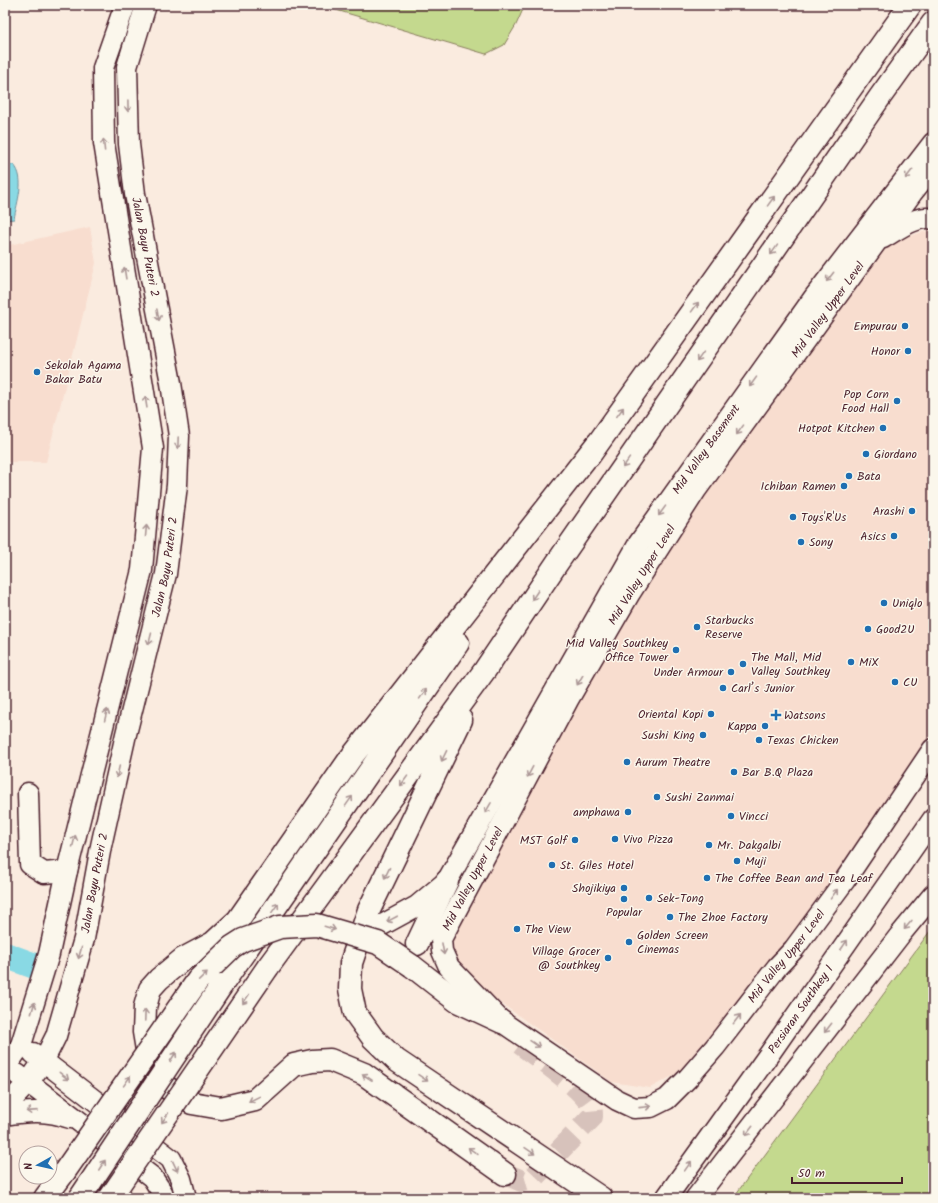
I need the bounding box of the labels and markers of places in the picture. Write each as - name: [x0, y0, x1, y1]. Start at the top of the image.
- place label: Empurau: [854, 317, 897, 336]
- marker: Empurau: [900, 321, 910, 331]
- place label: Honor: [871, 342, 901, 361]
- marker: Honor: [903, 346, 913, 356]
- place label: Sekolah Agama Bakar Batu: [45, 356, 122, 389]
- marker: Sekolah Agama Bakar Batu: [32, 367, 42, 377]
- place label: Pop Corn Food Hall: [842, 385, 889, 418]
- marker: Pop Corn Food Hall: [892, 396, 902, 406]
- place label: Hotpot Kitchen: [798, 419, 875, 438]
- marker: Hotpot Kitchen: [878, 423, 888, 433]
- place label: Giordano: [874, 445, 917, 464]
- marker: Giordano: [861, 449, 871, 459]
- place label: Bata: [857, 467, 881, 486]
- marker: Bata: [844, 471, 854, 481]
- place label: Ichiban Ramen: [761, 477, 836, 496]
- marker: Ichiban Ramen: [839, 481, 849, 491]
- place label: Arashi: [873, 502, 905, 521]
- marker: Arashi: [907, 506, 917, 516]
- place label: Toys'R'Us: [801, 508, 846, 527]
- marker: Toys'R'Us: [788, 512, 798, 522]
- place label: Asics: [860, 527, 886, 546]
- marker: Asics: [889, 531, 899, 541]
- place label: Sony: [809, 533, 833, 552]
- marker: Sony: [796, 537, 806, 547]
- place label: Uniqlo: [892, 594, 923, 613]
- marker: Uniqlo: [879, 598, 889, 608]
- place label: Starbucks Reserve: [705, 611, 754, 644]
- place label: Good2U: [876, 620, 914, 639]
- marker: Starbucks Reserve: [692, 622, 702, 632]
- marker: Good2U: [863, 624, 873, 634]
- place label: Mid Valley Southkey Office Tower: [566, 634, 669, 667]
- marker: Mid Valley Southkey Office Tower: [671, 645, 681, 655]
- place label: The Mall, Mid Valley Southkey: [751, 648, 830, 681]
- place label: MiX: [859, 653, 879, 672]
- marker: MiX: [846, 657, 856, 667]
- marker: The Mall, Mid Valley Southkey: [738, 659, 748, 669]
- place label: Under Armour: [653, 663, 724, 682]
- marker: Under Armour: [726, 667, 736, 677]
- place label: CU: [903, 673, 917, 692]
- marker: CU: [890, 677, 900, 687]
- place label: Carl’s Junior: [731, 679, 795, 698]
- marker: Carl’s Junior: [718, 683, 728, 693]
- place label: Oriental Kopi: [638, 705, 704, 724]
- place label: Watsons: [784, 706, 826, 725]
- marker: Oriental Kopi: [706, 709, 716, 719]
- marker: Watsons: [771, 710, 781, 720]
- place label: Kappa: [727, 717, 757, 736]
- marker: Kappa: [760, 721, 770, 731]
- place label: Sushi King: [642, 726, 695, 745]
- marker: Sushi King: [698, 730, 708, 740]
- place label: Texas Chicken: [767, 731, 839, 750]
- marker: Texas Chicken: [754, 735, 764, 745]
- place label: Aurum Theatre: [635, 753, 711, 772]
- marker: Aurum Theatre: [622, 757, 632, 767]
- place label: Bar B.Q Plaza: [742, 763, 813, 782]
- marker: Bar B.Q Plaza: [729, 767, 739, 777]
- place label: Sushi Zanmai: [665, 788, 735, 807]
- marker: Sushi Zanmai: [652, 792, 662, 802]
- place label: amphawa: [573, 803, 620, 822]
- marker: amphawa: [623, 807, 633, 817]
- place label: Vincci: [739, 807, 769, 826]
- marker: Vincci: [726, 811, 736, 821]
- place label: Vivo Pizza: [623, 830, 673, 849]
- place label: MST Golf: [520, 831, 568, 850]
- marker: Vivo Pizza: [610, 834, 620, 844]
- marker: MST Golf: [570, 835, 580, 845]
- place label: Mr. Dakgalbi: [717, 836, 782, 855]
- marker: Mr. Dakgalbi: [704, 840, 714, 850]
- place label: Muji: [745, 852, 767, 871]
- place label: St. Giles Hotel: [560, 856, 634, 875]
- marker: Muji: [732, 856, 742, 866]
- marker: St. Giles Hotel: [547, 860, 557, 870]
- place label: The Coffee Bean and Tea Leaf: [715, 869, 874, 888]
- marker: The Coffee Bean and Tea Leaf: [702, 873, 712, 883]
- place label: Shojikiya: [572, 879, 616, 898]
- marker: Shojikiya: [619, 883, 629, 893]
- place label: Sek-Tong: [657, 889, 704, 908]
- marker: Sek-Tong: [644, 893, 654, 903]
- marker: Popular: [619, 894, 629, 904]
- place label: Popular: [606, 903, 643, 922]
- place label: The Zhoe Factory: [678, 908, 768, 927]
- marker: The Zhoe Factory: [665, 912, 675, 922]
- place label: The View: [525, 920, 572, 939]
- marker: The View: [512, 924, 522, 934]
- place label: Golden Screen Cinemas: [637, 926, 708, 959]
- marker: Golden Screen Cinemas: [624, 937, 634, 947]
- place label: Village Grocer @ Southkey: [532, 942, 601, 975]
- marker: Village Grocer @ Southkey: [603, 953, 613, 963]

